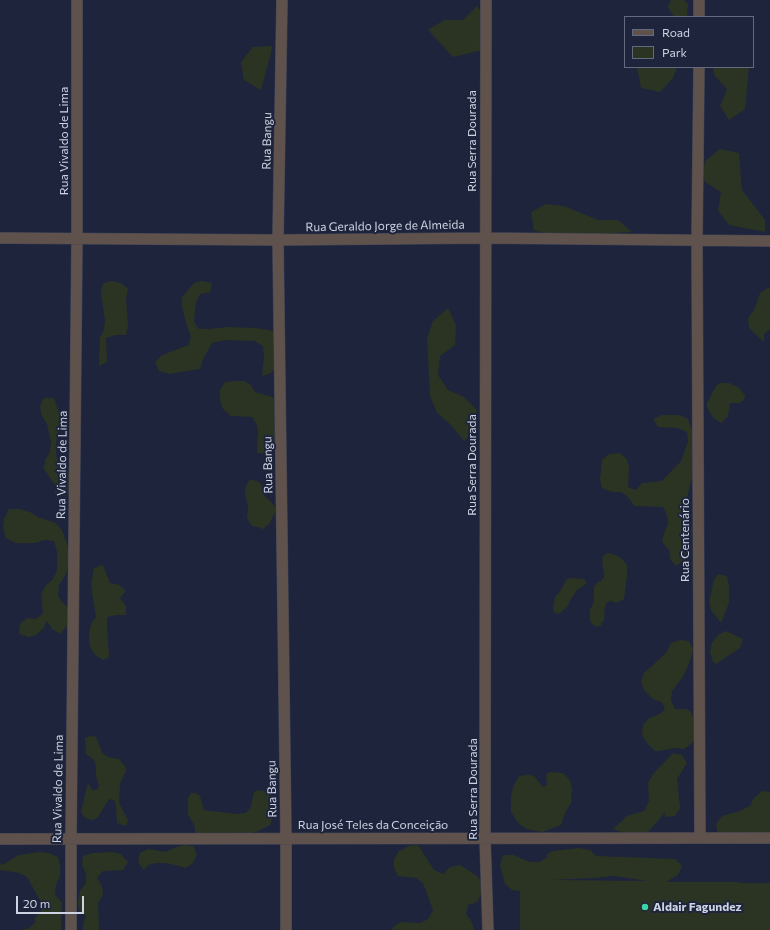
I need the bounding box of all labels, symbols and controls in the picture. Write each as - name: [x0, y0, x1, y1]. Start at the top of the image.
- legend: [624, 16, 754, 68]
- text: Road: [662, 25, 690, 39]
- text: Park: [662, 45, 687, 59]
- street label: Rua Vivaldo de Lima: [57, 87, 71, 195]
- street label: Rua Serra Dourada: [465, 90, 479, 192]
- street label: Rua Bangu: [259, 112, 275, 170]
- street label: Rua Geraldo Jorge de Almeida: [305, 217, 465, 235]
- street label: Rua Vivaldo de Lima: [54, 411, 70, 519]
- street label: Rua Serra Dourada: [465, 414, 479, 516]
- street label: Rua Bangu: [260, 436, 276, 494]
- street label: Rua Centenário: [678, 498, 692, 582]
- street label: Rua Vivaldo de Lima: [50, 735, 66, 843]
- street label: Rua Serra Dourada: [466, 738, 480, 840]
- street label: Rua Bangu: [264, 760, 280, 818]
- street label: Rua José Teles da Conceição: [298, 818, 448, 832]
- scale bar: [18, 888, 86, 914]
- text: 20 m: [23, 896, 50, 910]
- place label: Aldair Fagundez: [653, 900, 742, 914]
- marker: Aldair Fagundez: [640, 902, 650, 912]

